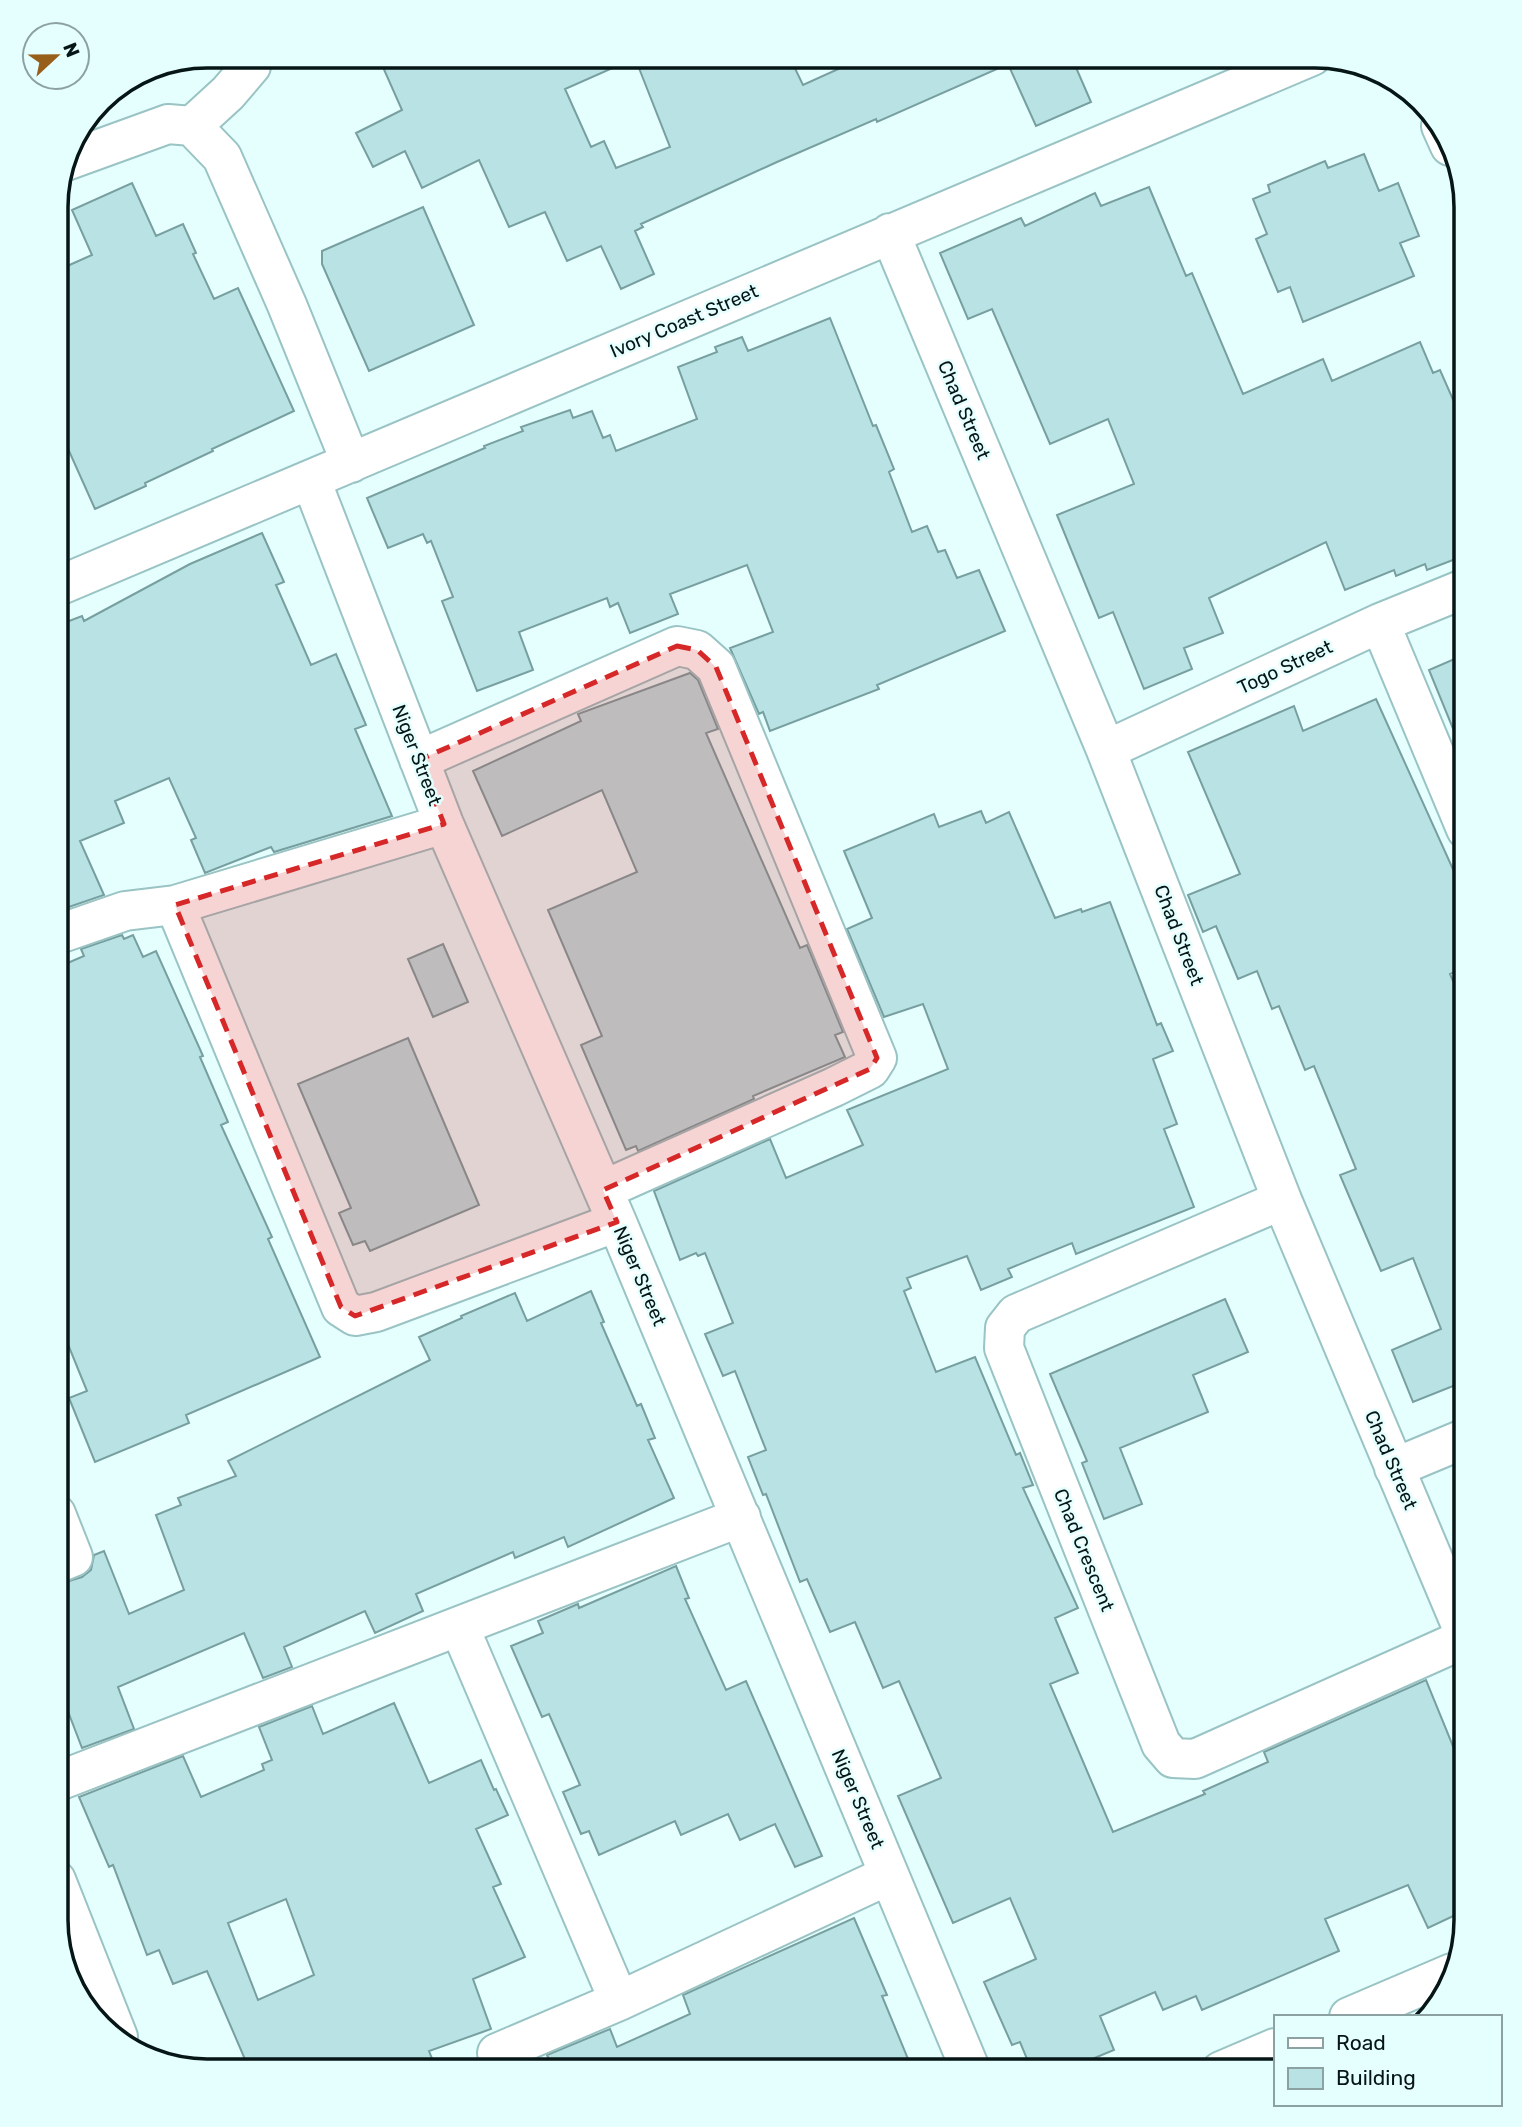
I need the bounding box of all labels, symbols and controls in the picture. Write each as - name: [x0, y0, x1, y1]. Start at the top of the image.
- north arrow: [21, 21, 91, 91]
- text: N: [58, 39, 85, 60]
- street label: Ivory Coast Street: [606, 279, 762, 363]
- street label: Chad Street: [933, 357, 995, 464]
- street label: Togo Street: [1234, 635, 1337, 699]
- street label: Niger Street: [387, 701, 447, 809]
- street label: Chad Street: [1149, 882, 1209, 989]
- street label: Niger Street: [609, 1223, 672, 1330]
- street label: Chad Street: [1360, 1407, 1422, 1514]
- street label: Chad Crescent: [1049, 1485, 1119, 1615]
- street label: Niger Street: [827, 1746, 890, 1853]
- legend: [1274, 2015, 1501, 2106]
- text: Road: [1336, 2030, 1386, 2055]
- text: Building: [1336, 2065, 1416, 2090]

